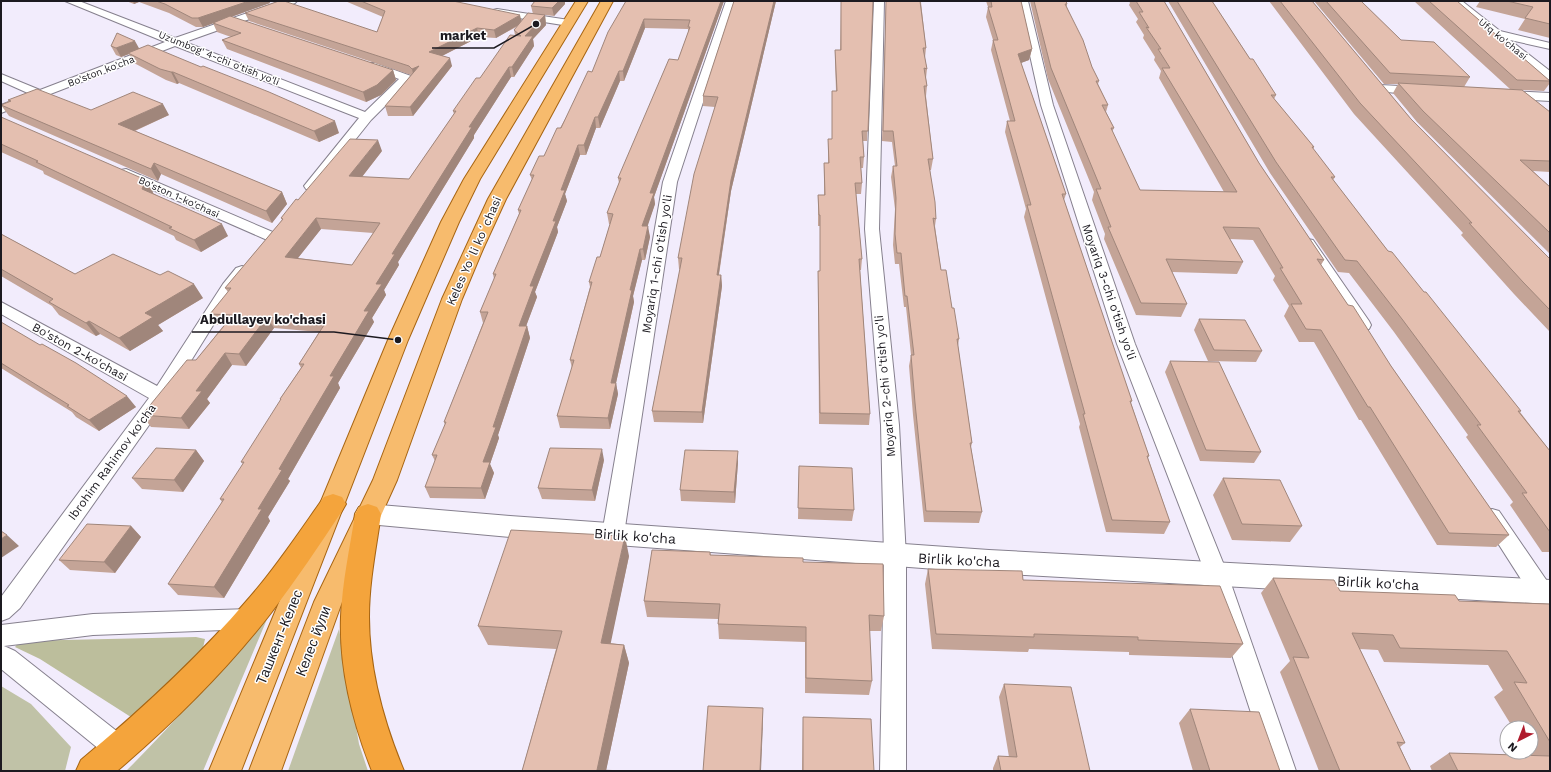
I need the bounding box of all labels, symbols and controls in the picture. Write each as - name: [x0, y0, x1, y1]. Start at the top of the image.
- street label: Ufq ko'chasi: [1476, 16, 1530, 62]
- callout: market: [432, 23, 494, 48]
- text: market: [440, 28, 486, 43]
- street label: Uzumbog' 4-chi o'tish yo'li: [157, 29, 281, 87]
- street label: Bo'ston ko'cha: [66, 53, 136, 89]
- street label: Bo'ston 1-ko'chasi: [137, 174, 221, 220]
- street label: Keles Yoʻli koʻchasi: [444, 194, 504, 308]
- street label: Moyariq 1-chi o'tish yo'li: [639, 194, 675, 334]
- street label: Moyariq 3-chi o'tish yo'li: [1079, 222, 1139, 362]
- callout: Abdullayev ko'chasi: [192, 307, 334, 332]
- text: Abdullayev ko'chasi: [200, 312, 326, 327]
- street label: Moyariq 2-chi o'tish yo'li: [872, 314, 898, 458]
- street label: Bo'ston 2-ko'chasi: [30, 320, 130, 384]
- street label: Ibrohim Rahimov ko'cha: [65, 401, 159, 523]
- street label: Birlik ko'cha: [593, 525, 677, 547]
- street label: Birlik ko'cha: [918, 550, 1001, 570]
- street label: Birlik ko'cha: [1337, 573, 1420, 593]
- street label: Ташкент-Келес: [253, 587, 305, 687]
- street label: Келес йули: [292, 604, 334, 678]
- north arrow: [1499, 720, 1539, 760]
- text: N: [1505, 740, 1520, 755]

